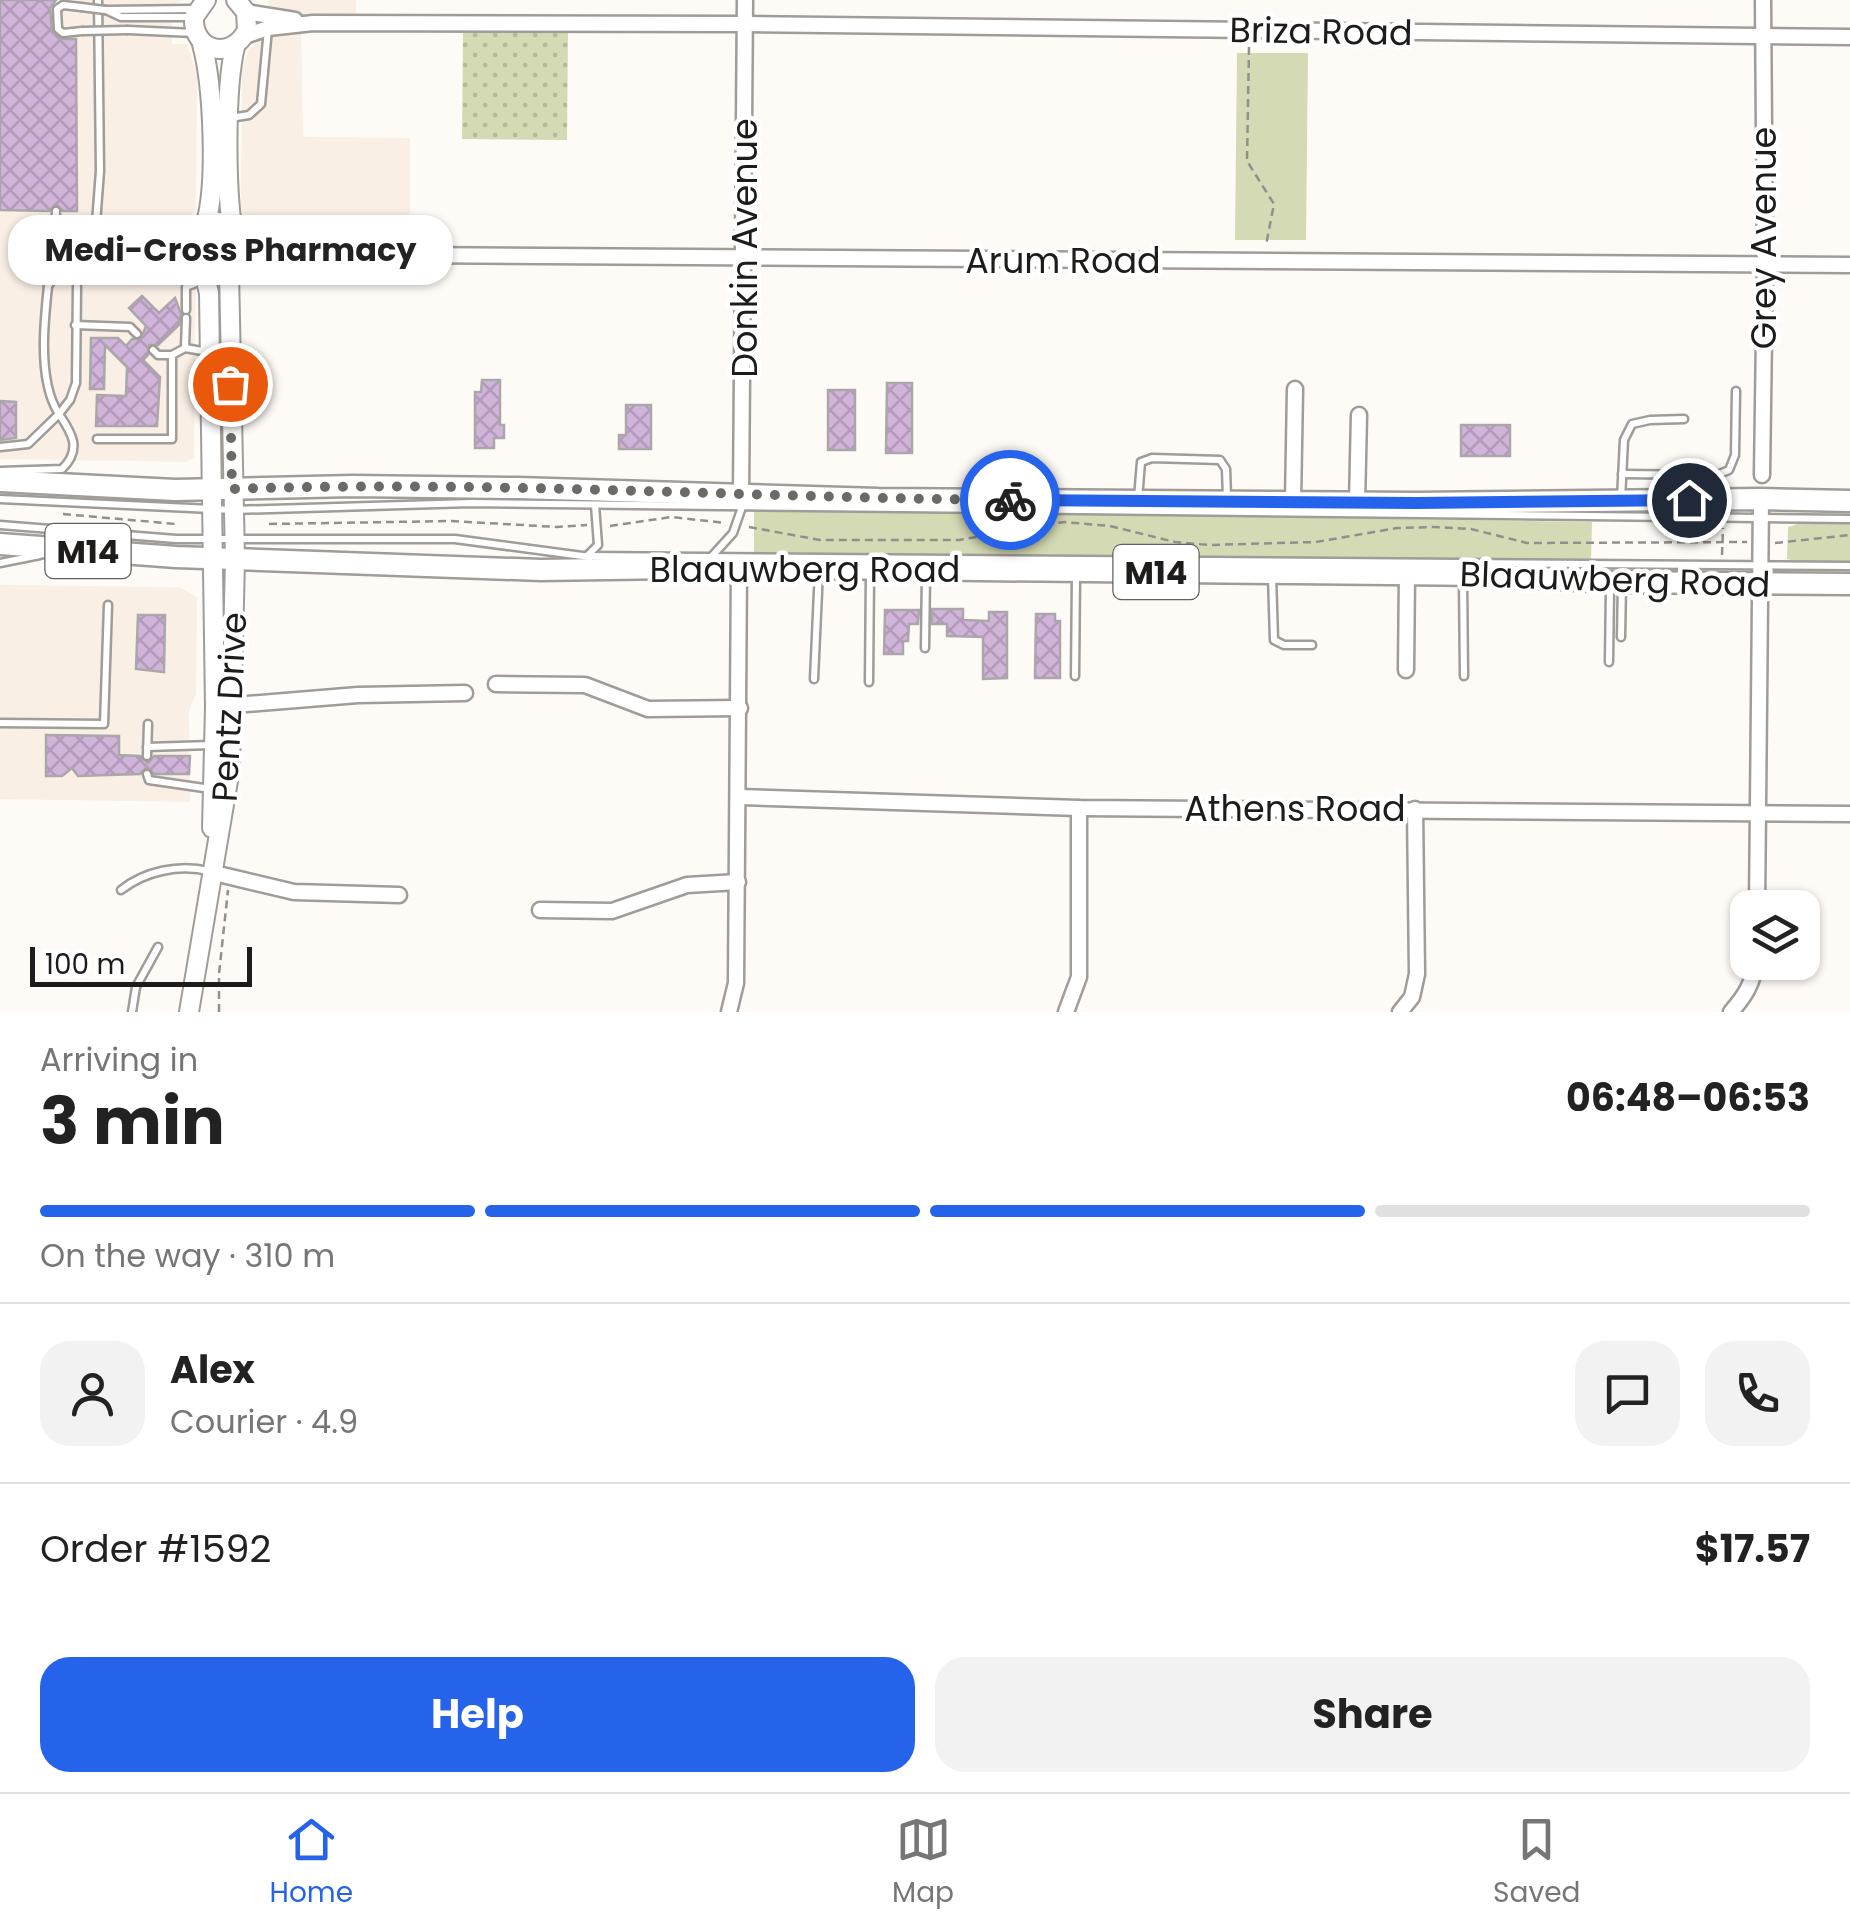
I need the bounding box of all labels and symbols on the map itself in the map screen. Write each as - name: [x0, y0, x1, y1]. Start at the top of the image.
- street label: Briza Road: [1229, 5, 1413, 57]
- street label: Donkin Avenue: [720, 118, 769, 378]
- street label: Grey Avenue: [1739, 127, 1788, 349]
- callout: Medi-Cross Pharmacy: [8, 214, 452, 284]
- street label: Arum Road: [965, 236, 1161, 285]
- pin: [188, 342, 273, 427]
- courier: [960, 450, 1060, 550]
- pin: [1647, 458, 1732, 543]
- road number: M14: [46, 524, 130, 578]
- street label: Blaauwberg Road: [650, 545, 960, 594]
- road number: M14: [1114, 545, 1198, 599]
- street label: Blaauwberg Road: [1459, 549, 1771, 609]
- street label: Pentz Drive: [200, 611, 258, 803]
- street label: Athens Road: [1184, 784, 1406, 833]
- scale bar: [30, 942, 252, 986]

